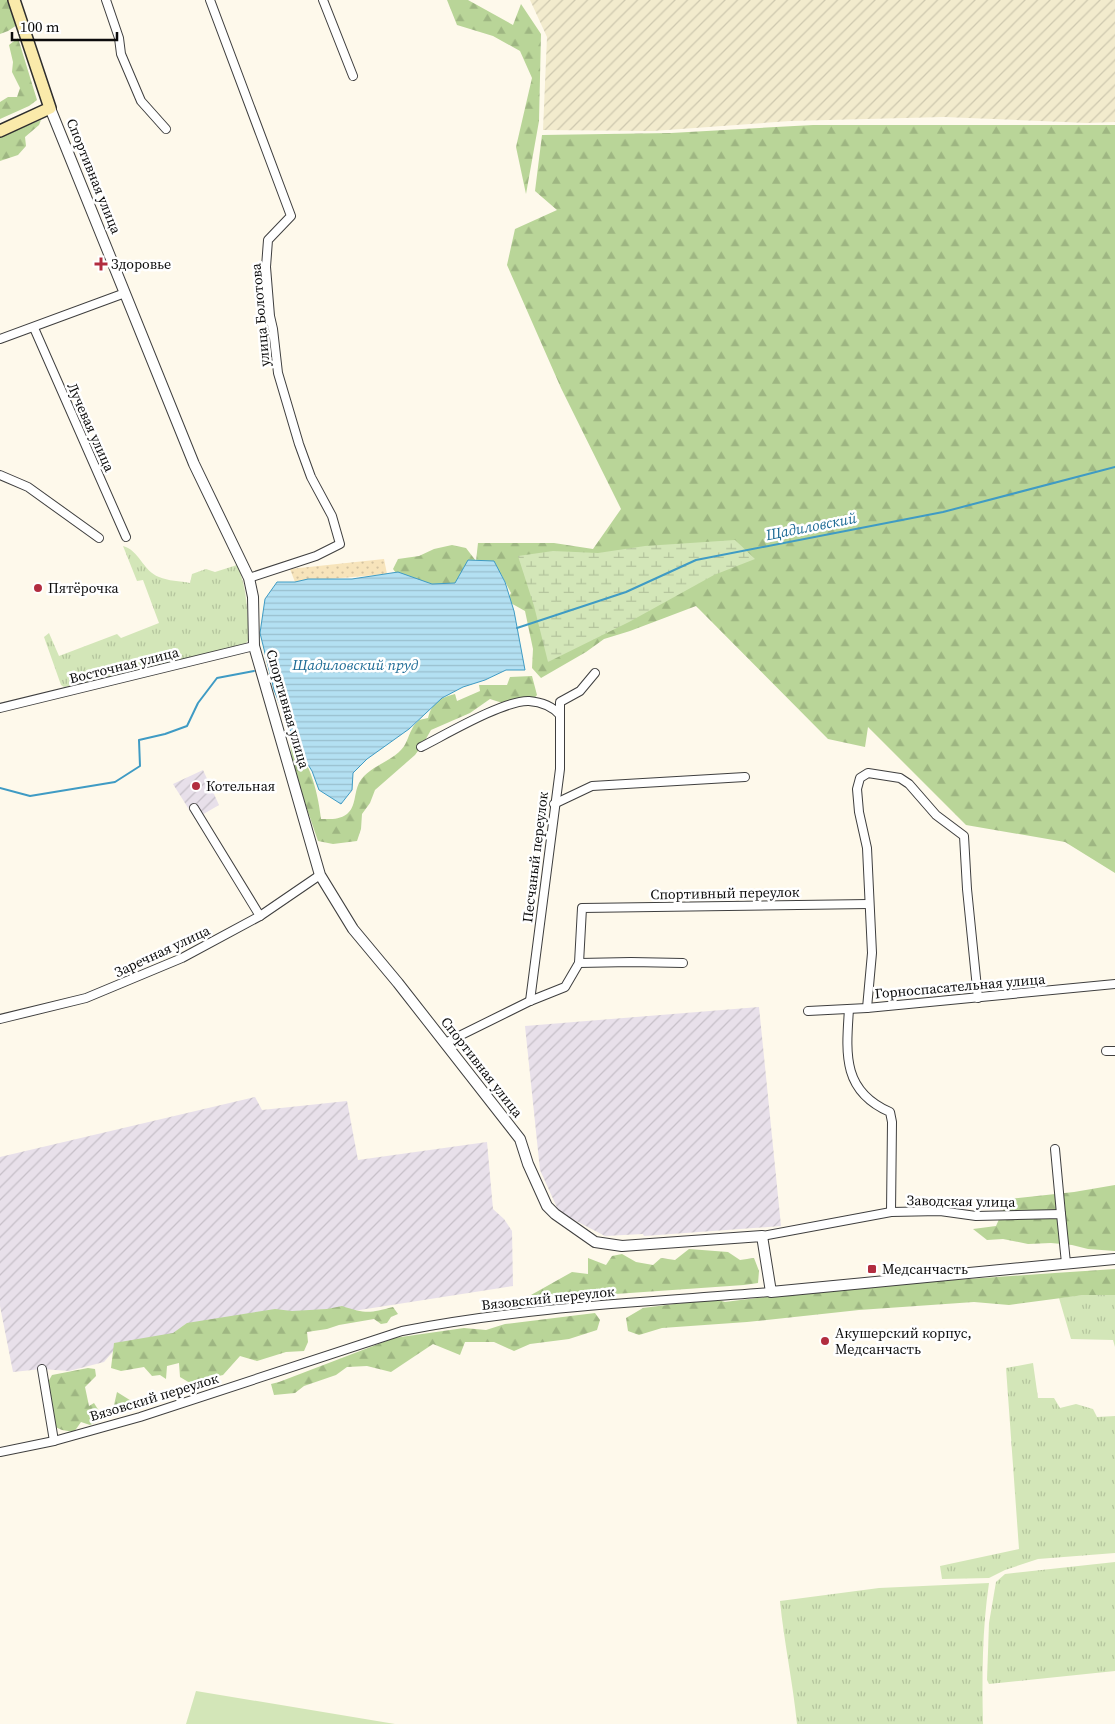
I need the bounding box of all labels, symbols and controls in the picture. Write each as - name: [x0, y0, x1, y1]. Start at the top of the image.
- scale bar: [12, 10, 118, 42]
- text: 100 m: [20, 16, 60, 37]
- street label: Спортивная улица: [62, 115, 127, 238]
- place label: Здоровье: [111, 254, 171, 274]
- marker: Здоровье: [95, 258, 107, 270]
- street label: улица Болотова: [245, 262, 274, 368]
- street label: Лучевая улица: [62, 379, 120, 476]
- water label: Щадиловский: [763, 507, 859, 545]
- place label: Пятёрочка: [48, 578, 120, 598]
- marker: Пятёрочка: [32, 582, 44, 594]
- street label: Восточная улица: [67, 642, 182, 688]
- street label: Спортивная улица: [261, 647, 315, 772]
- water label: Щадиловский пруд: [291, 654, 419, 675]
- place label: Котельная: [206, 776, 275, 796]
- marker: Котельная: [190, 780, 202, 792]
- street label: Песчаный переулок: [517, 790, 553, 924]
- street label: Спортивный переулок: [650, 882, 800, 904]
- street label: Заречная улица: [111, 920, 214, 982]
- street label: Горноспасательная улица: [874, 969, 1047, 1003]
- street label: Спортивная улица: [436, 1012, 528, 1122]
- street label: Заводская улица: [906, 1190, 1017, 1212]
- place label: Медсанчасть: [882, 1259, 968, 1279]
- marker: Медсанчасть: [866, 1263, 878, 1275]
- street label: Вязовский переулок: [480, 1281, 616, 1315]
- place label: Акушерский корпус, Медсанчасть: [835, 1323, 972, 1359]
- marker: Акушерский корпус, Медсанчасть: [819, 1335, 831, 1347]
- street label: Вязовский переулок: [87, 1368, 221, 1426]

